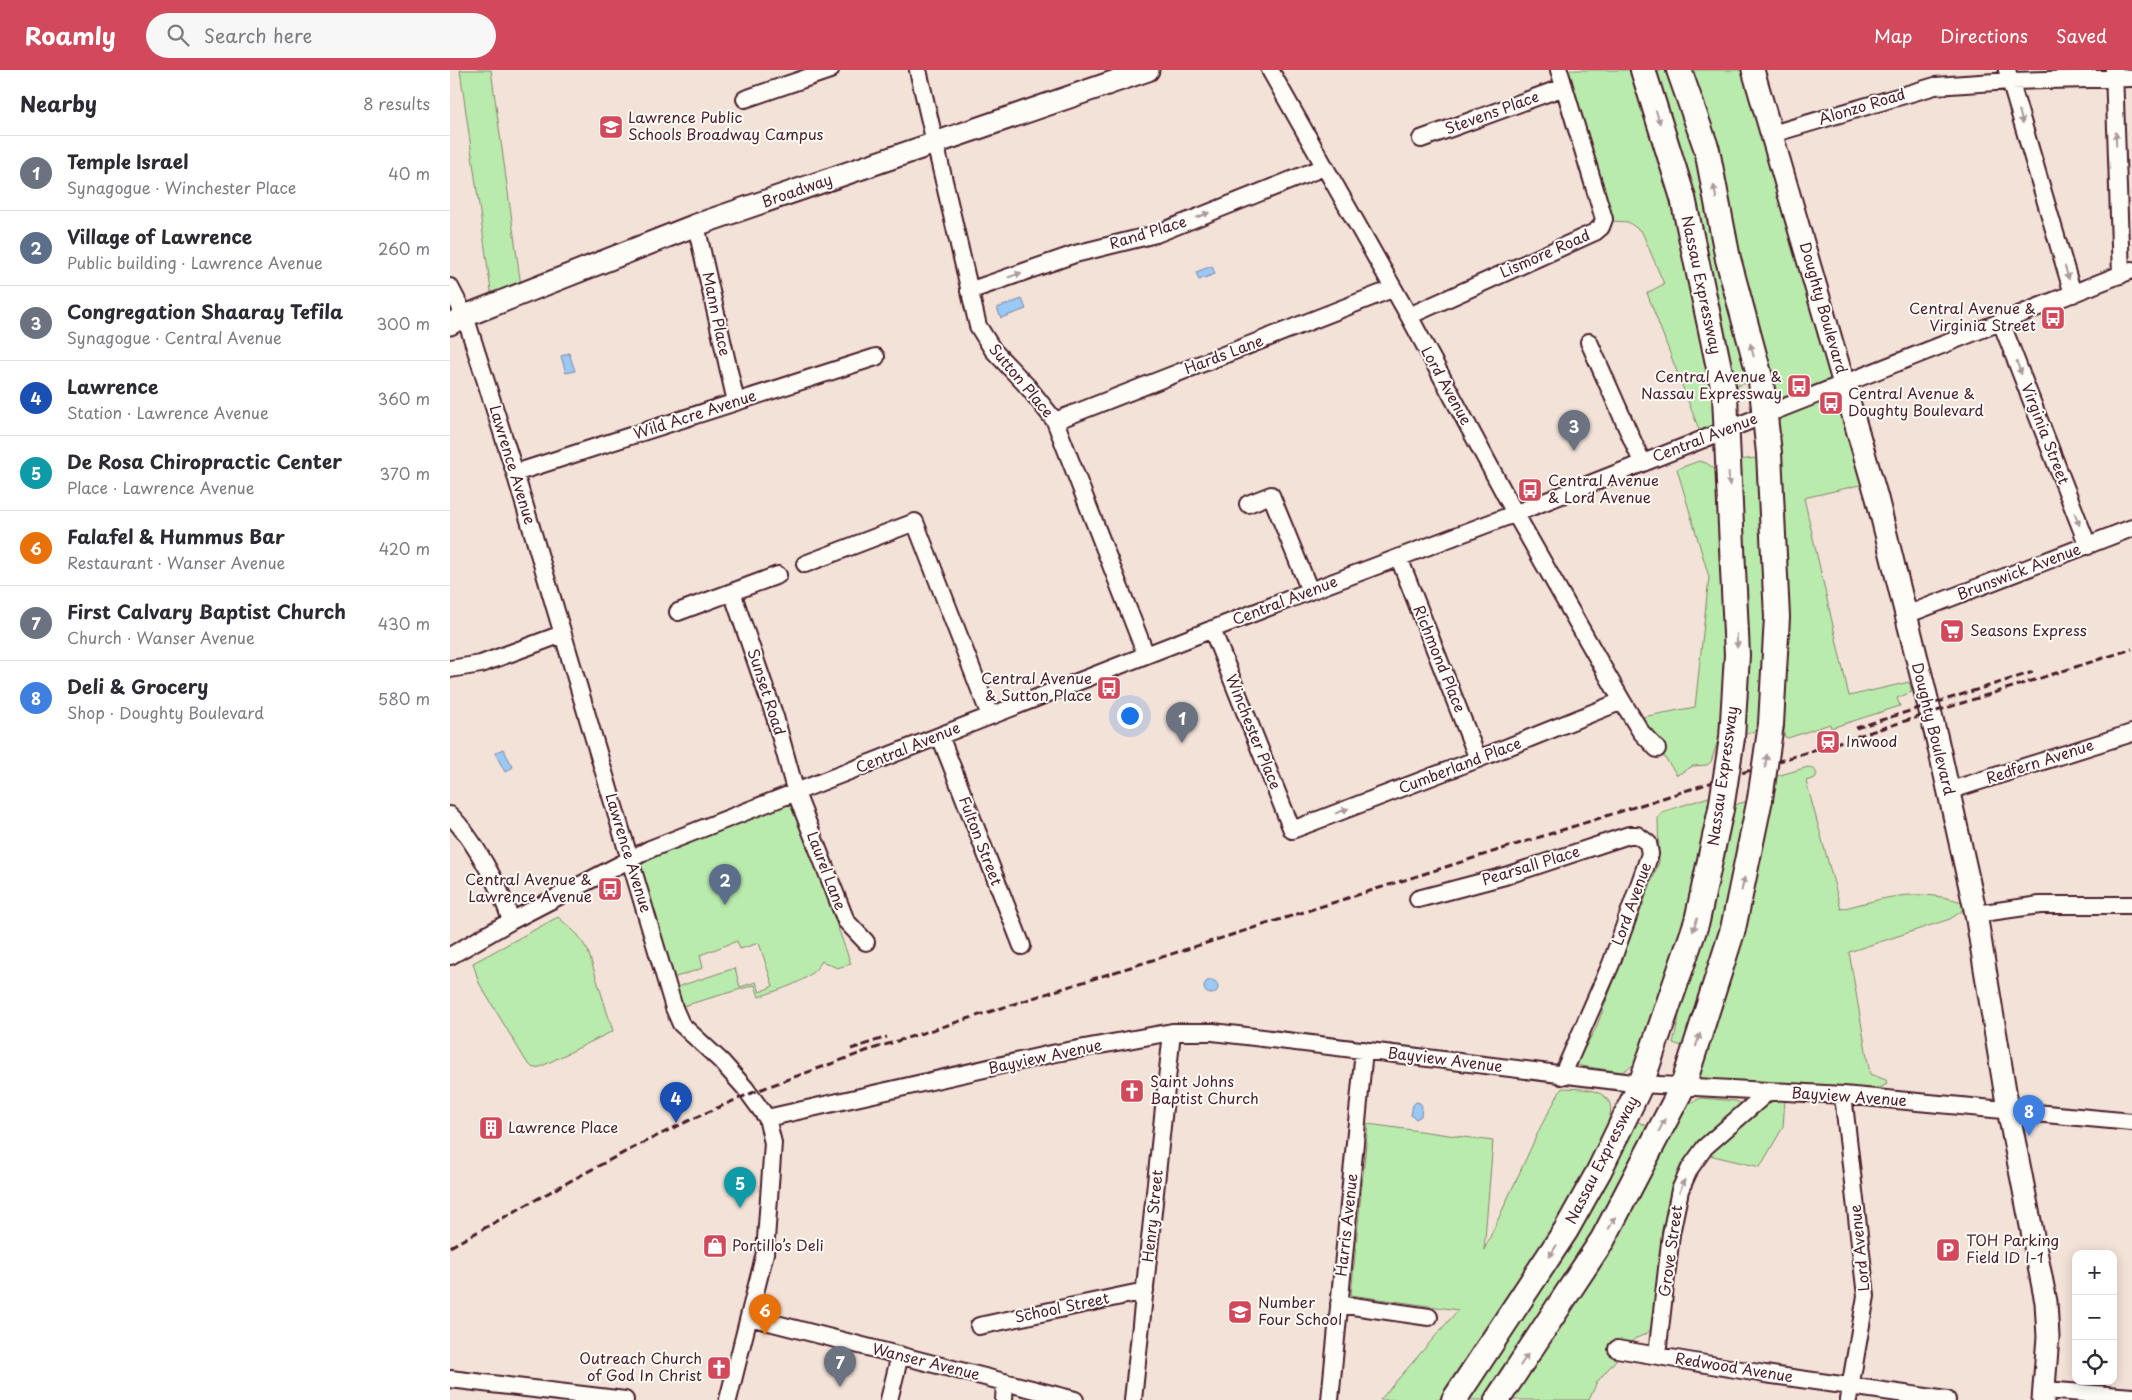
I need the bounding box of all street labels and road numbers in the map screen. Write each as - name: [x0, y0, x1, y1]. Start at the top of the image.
- street label: Alonzo Road: [1815, 81, 1908, 130]
- street label: Stevens Place: [1441, 84, 1542, 139]
- street label: Broadway: [758, 167, 835, 212]
- street label: Rand Place: [1106, 209, 1189, 254]
- street label: Nassau Expressway: [1677, 213, 1728, 356]
- street label: Lismore Road: [1496, 222, 1593, 283]
- street label: Doughty Boulevard: [1795, 239, 1854, 376]
- street label: Mann Place: [697, 270, 738, 358]
- street label: Hards Lane: [1180, 328, 1266, 379]
- street label: Sutton Place: [984, 338, 1060, 422]
- street label: Lord Avenue: [1416, 342, 1478, 429]
- street label: Virginia Street: [2017, 380, 2076, 487]
- street label: Wild Acre Avenue: [630, 383, 759, 444]
- street label: Lawrence Avenue: [484, 402, 543, 527]
- street label: Central Avenue: [1649, 406, 1760, 467]
- street label: Brunswick Avenue: [1953, 536, 2084, 605]
- street label: Central Avenue: [1229, 569, 1340, 630]
- street label: Richmond Place: [1408, 601, 1472, 716]
- street label: Sunset Road: [743, 645, 792, 738]
- street label: Doughty Boulevard: [1907, 660, 1962, 797]
- street label: Winchester Place: [1221, 670, 1288, 793]
- street label: Nassau Expressway: [1700, 704, 1743, 847]
- street label: Central Avenue: [852, 715, 963, 778]
- street label: Cumberland Place: [1395, 731, 1524, 799]
- street label: Redfern Avenue: [1983, 732, 2096, 789]
- street label: Lawrence Avenue: [600, 790, 659, 915]
- street label: Fulton Street: [954, 792, 1009, 888]
- street label: Laurel Lane: [802, 828, 853, 913]
- street label: Pearsall Place: [1479, 839, 1582, 890]
- street label: Lord Avenue: [1605, 859, 1656, 948]
- street label: Bayview Avenue: [986, 1032, 1104, 1079]
- street label: Bayview Avenue: [1386, 1040, 1504, 1077]
- street label: Bayview Avenue: [1791, 1080, 1908, 1111]
- street label: Nassau Expressway: [1558, 1091, 1643, 1227]
- street label: Henry Street: [1135, 1168, 1168, 1263]
- street label: Harris Avenue: [1329, 1172, 1362, 1277]
- street label: Grove Street: [1652, 1203, 1687, 1298]
- street label: Lord Avenue: [1843, 1204, 1874, 1293]
- street label: School Street: [1012, 1285, 1111, 1328]
- street label: Wanser Avenue: [870, 1336, 983, 1385]
- street label: Redwood Avenue: [1674, 1346, 1795, 1387]

